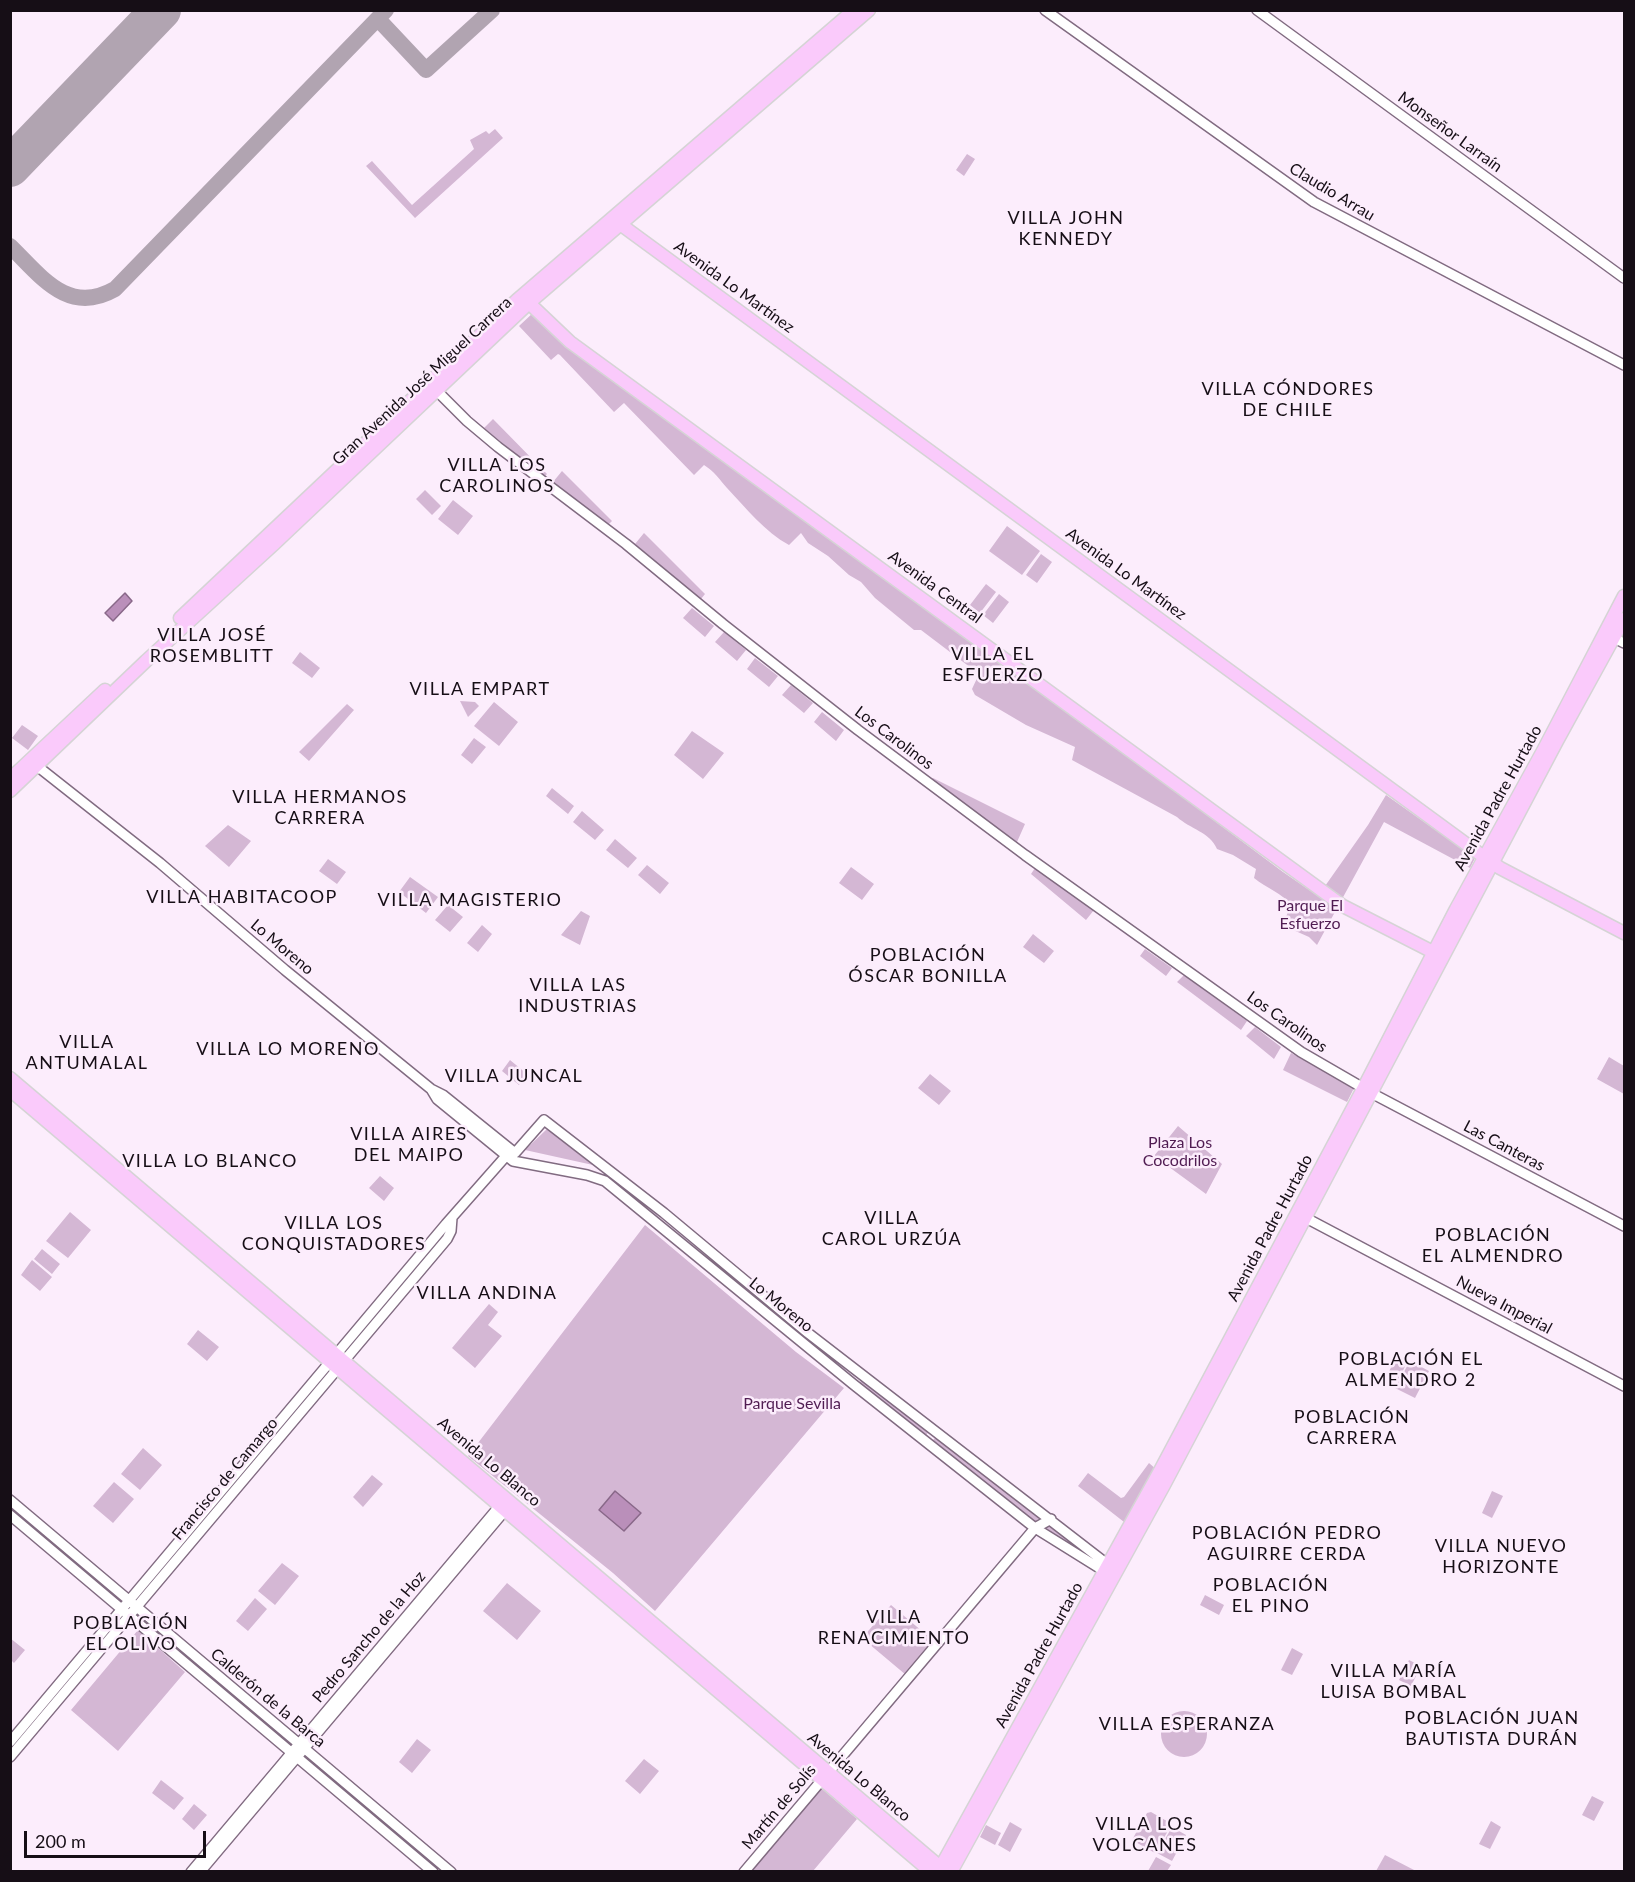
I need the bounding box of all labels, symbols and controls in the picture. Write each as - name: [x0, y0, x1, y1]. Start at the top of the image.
- street label: Monseñor Larraín: [1394, 88, 1506, 176]
- street label: Claudio Arrau: [1286, 159, 1378, 225]
- district label: VILLA JOHN KENNEDY: [1007, 207, 1125, 250]
- street label: Avenida Lo Martínez: [670, 237, 798, 337]
- street label: Gran Avenida José Miguel Carrera: [328, 293, 516, 469]
- district label: VILLA CÓNDORES DE CHILE: [1202, 378, 1374, 420]
- district label: VILLA LOS CAROLINOS: [439, 454, 555, 496]
- street label: Avenida Lo Martínez: [1062, 524, 1190, 624]
- street label: Avenida Central: [884, 546, 986, 628]
- district label: VILLA JOSÉ ROSEMBLITT: [150, 624, 274, 666]
- district label: VILLA EL ESFUERZO: [942, 643, 1044, 686]
- district label: VILLA EMPART: [409, 678, 551, 700]
- street label: Los Carolinos: [851, 702, 937, 774]
- street label: Avenida Padre Hurtado: [1450, 722, 1546, 874]
- district label: VILLA HERMANOS CARRERA: [232, 786, 408, 828]
- district label: VILLA HABITACOOP: [146, 886, 338, 908]
- district label: VILLA MAGISTERIO: [378, 889, 562, 911]
- park label: Parque El Esfuerzo: [1277, 896, 1343, 934]
- street label: Lo Moreno: [247, 915, 317, 979]
- district label: POBLACIÓN ÓSCAR BONILLA: [848, 944, 1008, 986]
- district label: VILLA LAS INDUSTRIAS: [518, 974, 638, 1016]
- street label: Los Carolinos: [1243, 987, 1331, 1057]
- district label: VILLA ANTUMALAL: [26, 1031, 148, 1074]
- district label: VILLA LO MORENO: [196, 1038, 380, 1060]
- district label: VILLA JUNCAL: [445, 1065, 583, 1087]
- street label: Las Canteras: [1460, 1117, 1548, 1175]
- district label: VILLA AIRES DEL MAIPO: [350, 1123, 468, 1166]
- park label: Plaza Los Cocodrilos: [1143, 1133, 1217, 1171]
- district label: VILLA LO BLANCO: [122, 1150, 298, 1172]
- street label: Avenida Padre Hurtado: [1223, 1151, 1317, 1305]
- district label: VILLA CAROL URZÚA: [822, 1207, 962, 1250]
- district label: VILLA LOS CONQUISTADORES: [242, 1212, 426, 1254]
- district label: POBLACIÓN EL ALMENDRO: [1422, 1224, 1564, 1266]
- street label: Nueva Imperial: [1453, 1272, 1555, 1338]
- street label: Lo Moreno: [745, 1273, 817, 1337]
- district label: VILLA ANDINA: [416, 1282, 558, 1304]
- district label: POBLACIÓN EL ALMENDRO 2: [1338, 1348, 1484, 1390]
- park label: Parque Sevilla: [743, 1394, 841, 1414]
- district label: POBLACIÓN CARRERA: [1294, 1406, 1410, 1448]
- street label: Avenida Lo Blanco: [434, 1413, 544, 1511]
- street label: Francisco de Camargo: [168, 1414, 282, 1544]
- district label: POBLACIÓN PEDRO AGUIRRE CERDA: [1192, 1522, 1382, 1564]
- district label: VILLA NUEVO HORIZONTE: [1435, 1535, 1567, 1578]
- street label: Pedro Sancho de la Hoz: [308, 1567, 430, 1707]
- district label: POBLACIÓN EL PINO: [1213, 1574, 1329, 1616]
- street label: Avenida Padre Hurtado: [991, 1579, 1087, 1731]
- district label: VILLA RENACIMIENTO: [818, 1606, 970, 1648]
- district label: POBLACIÓN EL OLIVO: [73, 1612, 189, 1654]
- street label: Calderón de la Barca: [207, 1644, 329, 1752]
- district label: VILLA MARÍA LUISA BOMBAL: [1320, 1660, 1468, 1702]
- district label: POBLACIÓN JUAN BAUTISTA DURÁN: [1404, 1707, 1580, 1750]
- district label: VILLA ESPERANZA: [1099, 1713, 1275, 1735]
- street label: Avenida Lo Blanco: [804, 1728, 914, 1826]
- street label: Martín de Solís: [738, 1761, 820, 1853]
- district label: VILLA LOS VOLCANES: [1093, 1813, 1197, 1856]
- scale bar: [27, 1819, 208, 1857]
- text: 200 m: [35, 1830, 86, 1852]

